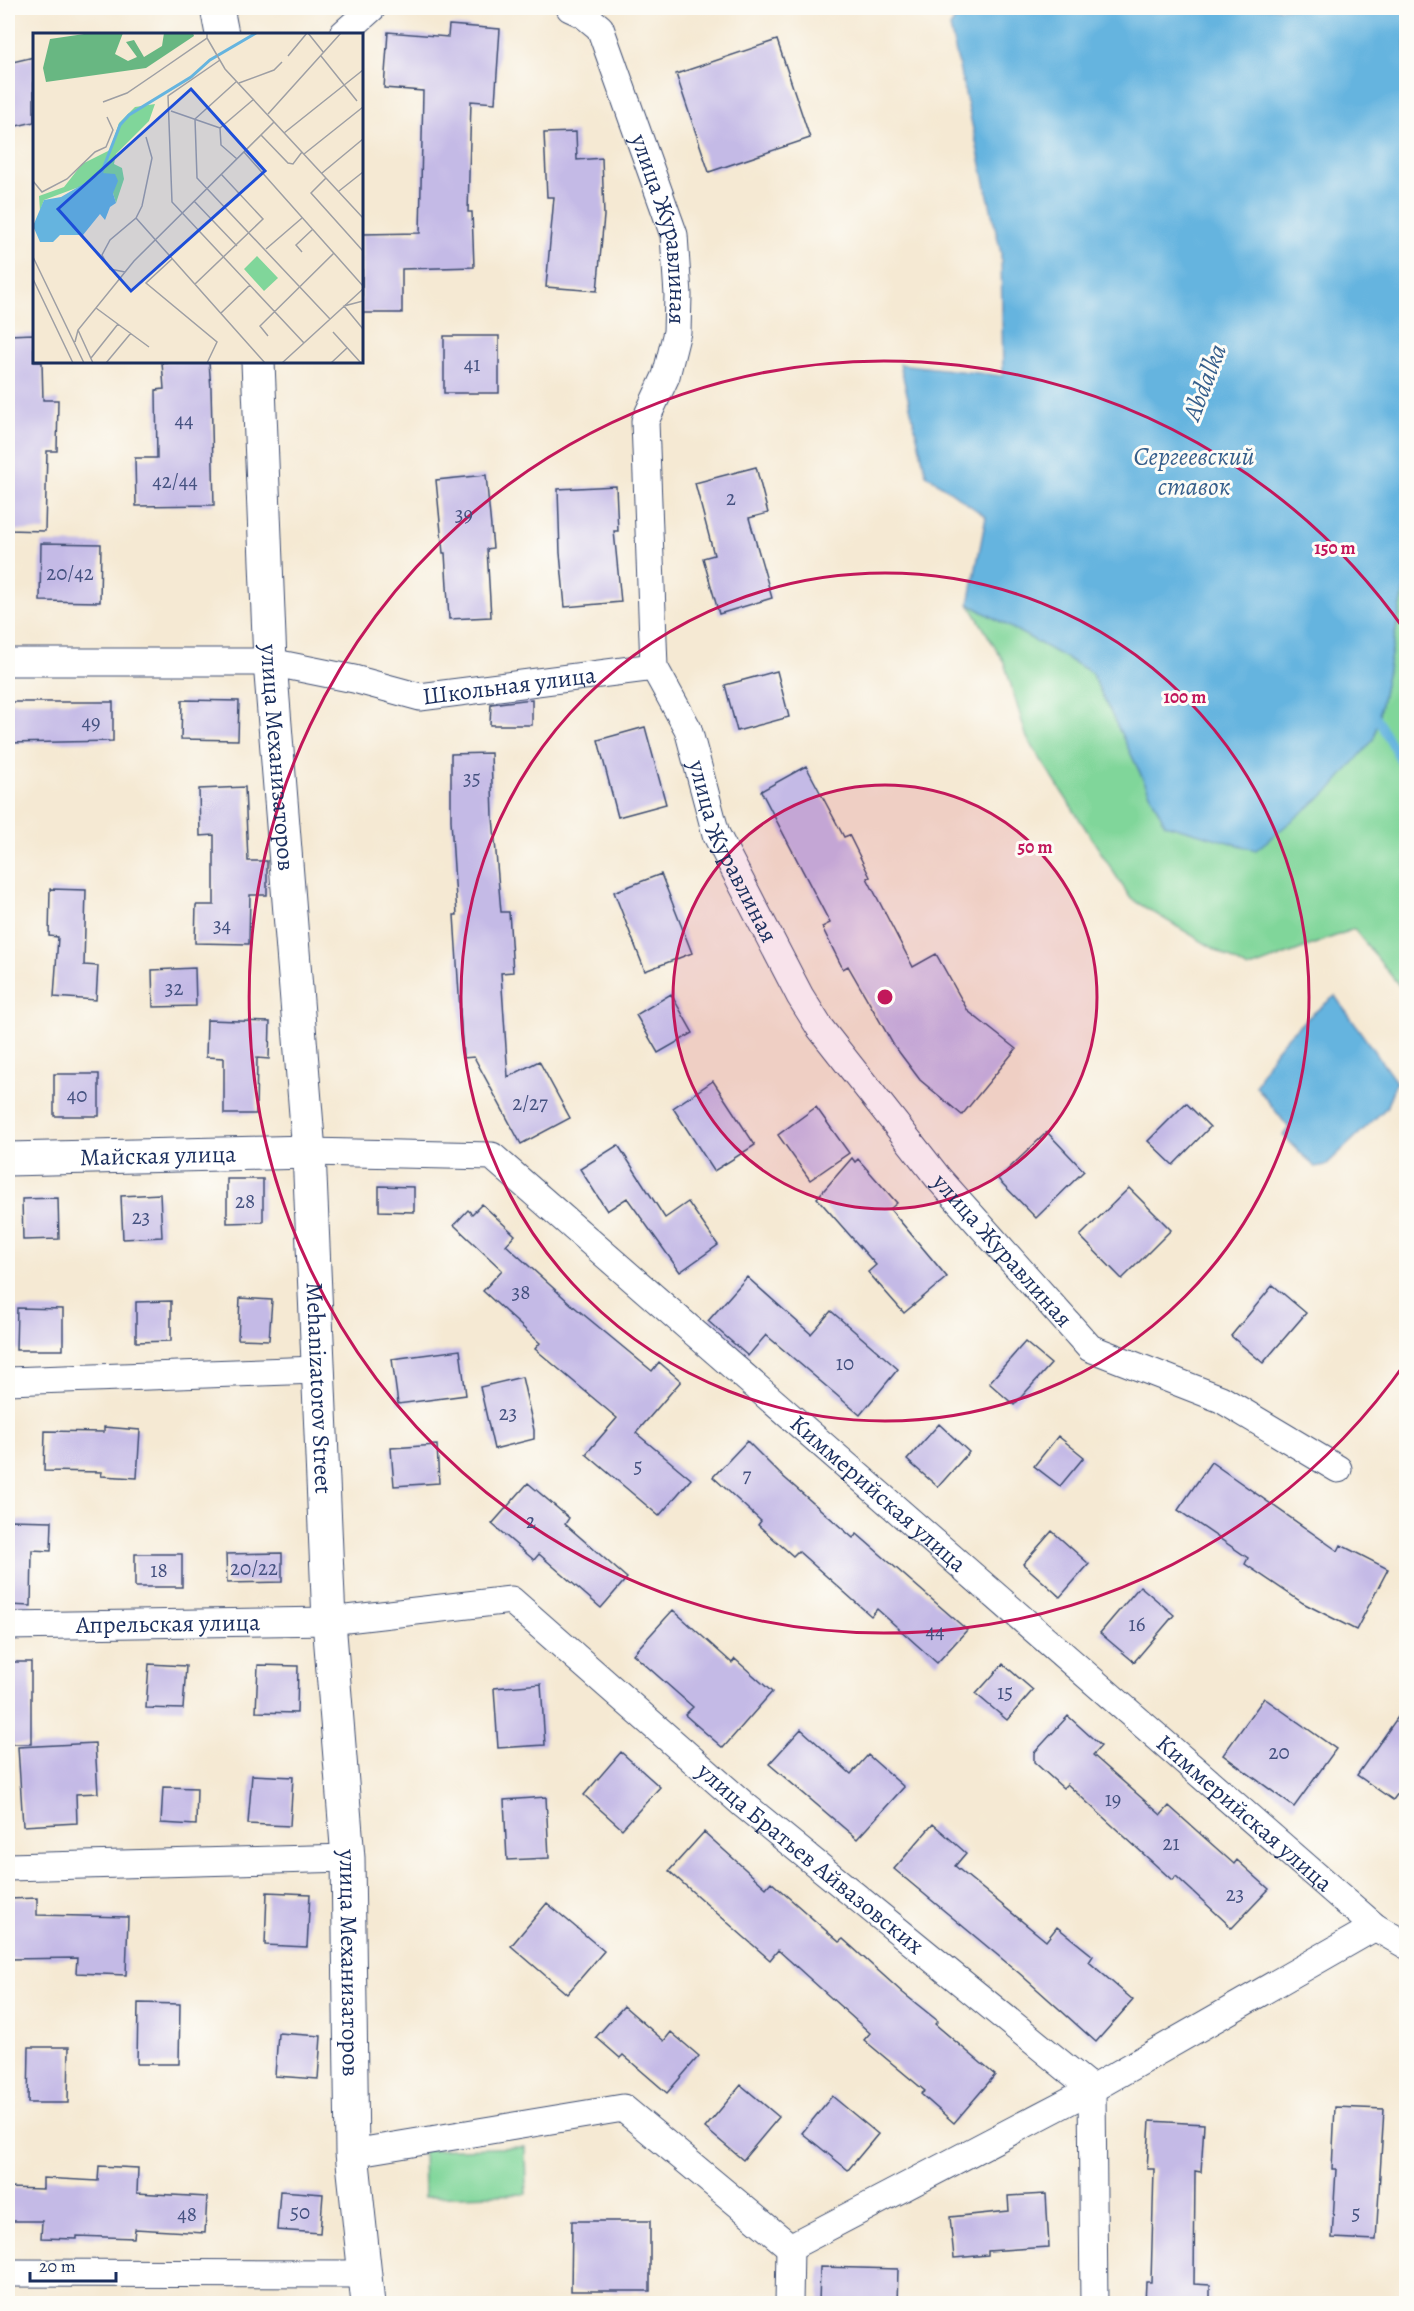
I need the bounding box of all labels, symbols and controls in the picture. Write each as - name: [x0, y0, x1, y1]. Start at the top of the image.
- inset map: [33, 33, 363, 363]
- street label: улица Журавлиная: [623, 129, 694, 325]
- water label: Abdalka: [1173, 339, 1235, 427]
- house number: 41: [464, 350, 480, 378]
- house number: 44: [174, 406, 194, 434]
- water label: Сергеевский ставок: [1133, 439, 1255, 504]
- house number: 42/44: [152, 467, 198, 495]
- house number: 2: [726, 484, 736, 512]
- house number: 39: [455, 500, 473, 528]
- text: 150 m: [1314, 536, 1356, 560]
- house number: 20/42: [46, 559, 94, 587]
- street label: улица Механизаторов: [253, 643, 303, 872]
- street label: Школьная улица: [421, 659, 598, 713]
- text: 100 m: [1164, 685, 1206, 709]
- house number: 49: [81, 708, 101, 736]
- street label: улица Журавлиная: [681, 756, 785, 948]
- house number: 35: [463, 764, 481, 792]
- text: 50 m: [1018, 835, 1052, 859]
- house number: 34: [213, 911, 231, 939]
- house number: 32: [165, 974, 183, 1002]
- centre of rings: [875, 987, 895, 1007]
- house number: 40: [67, 1081, 87, 1109]
- house number: 2/27: [512, 1089, 548, 1117]
- street label: Майская улица: [79, 1138, 237, 1173]
- street label: улица Журавлиная: [925, 1166, 1080, 1334]
- house number: 28: [235, 1187, 255, 1215]
- house number: 23: [132, 1203, 150, 1231]
- house number: 38: [512, 1278, 530, 1306]
- street label: Mehanizatorov Street: [299, 1282, 340, 1495]
- house number: 10: [836, 1349, 854, 1377]
- house number: 23: [499, 1399, 517, 1427]
- street label: Киммерийская улица: [783, 1408, 973, 1579]
- house number: 5: [633, 1452, 643, 1480]
- house number: 7: [743, 1461, 752, 1489]
- house number: 2: [526, 1507, 536, 1535]
- house number: 20/22: [230, 1554, 278, 1582]
- house number: 18: [150, 1556, 168, 1584]
- street label: Апрельская улица: [75, 1606, 260, 1641]
- house number: 16: [1129, 1610, 1146, 1638]
- house number: 44: [925, 1617, 945, 1645]
- house number: 15: [997, 1678, 1013, 1706]
- street label: Киммерийская улица: [1149, 1727, 1340, 1899]
- house number: 20: [1268, 1738, 1290, 1766]
- street label: улица Братьев Айвазовских: [690, 1755, 931, 1962]
- house number: 19: [1105, 1785, 1121, 1813]
- house number: 21: [1162, 1829, 1180, 1857]
- street label: улица Механизаторов: [331, 1847, 367, 2077]
- house number: 23: [1226, 1880, 1244, 1908]
- house number: 50: [290, 2198, 310, 2226]
- house number: 5: [1351, 2199, 1361, 2227]
- house number: 48: [177, 2200, 197, 2228]
- scale bar: [30, 2245, 116, 2283]
- text: 20 m: [39, 2254, 76, 2278]

